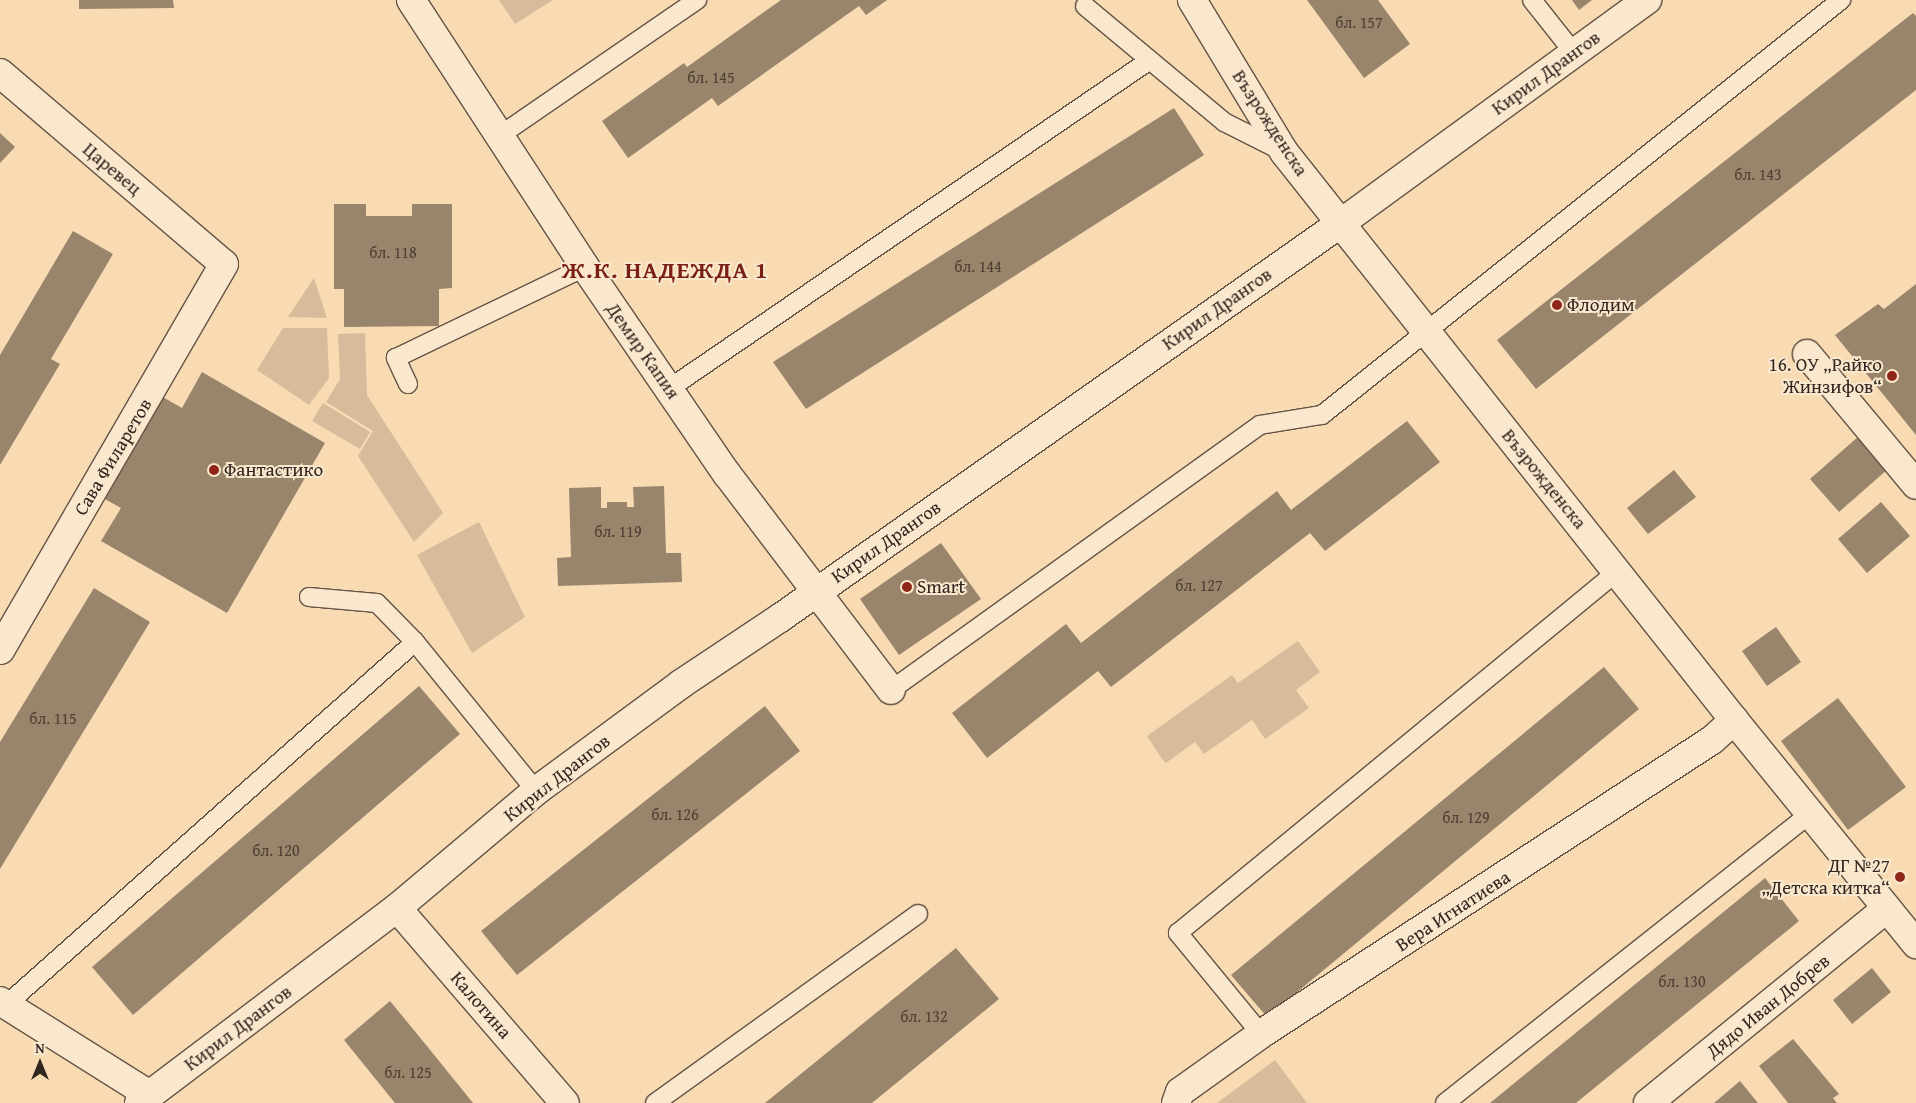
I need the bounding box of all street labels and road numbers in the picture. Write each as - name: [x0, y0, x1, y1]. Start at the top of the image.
- street label: Кирил Дрангов: [1487, 26, 1605, 120]
- street label: Възрожденска: [1227, 66, 1313, 180]
- street label: Царевец: [78, 138, 146, 200]
- street label: Кирил Дрангов: [1158, 263, 1276, 355]
- street label: Демир Капия: [601, 298, 685, 404]
- street label: Сава Филаретов: [69, 394, 157, 520]
- street label: Възрожденска: [1497, 425, 1591, 533]
- street label: Кирил Дрангов: [827, 496, 945, 588]
- street label: Кирил Дрангов: [499, 729, 615, 827]
- street label: Вера Игнатиева: [1392, 866, 1514, 956]
- street label: Дядо Иван Добрев: [1702, 949, 1834, 1063]
- street label: Калотина: [446, 967, 516, 1043]
- street label: Кирил Дрангов: [180, 980, 296, 1076]

